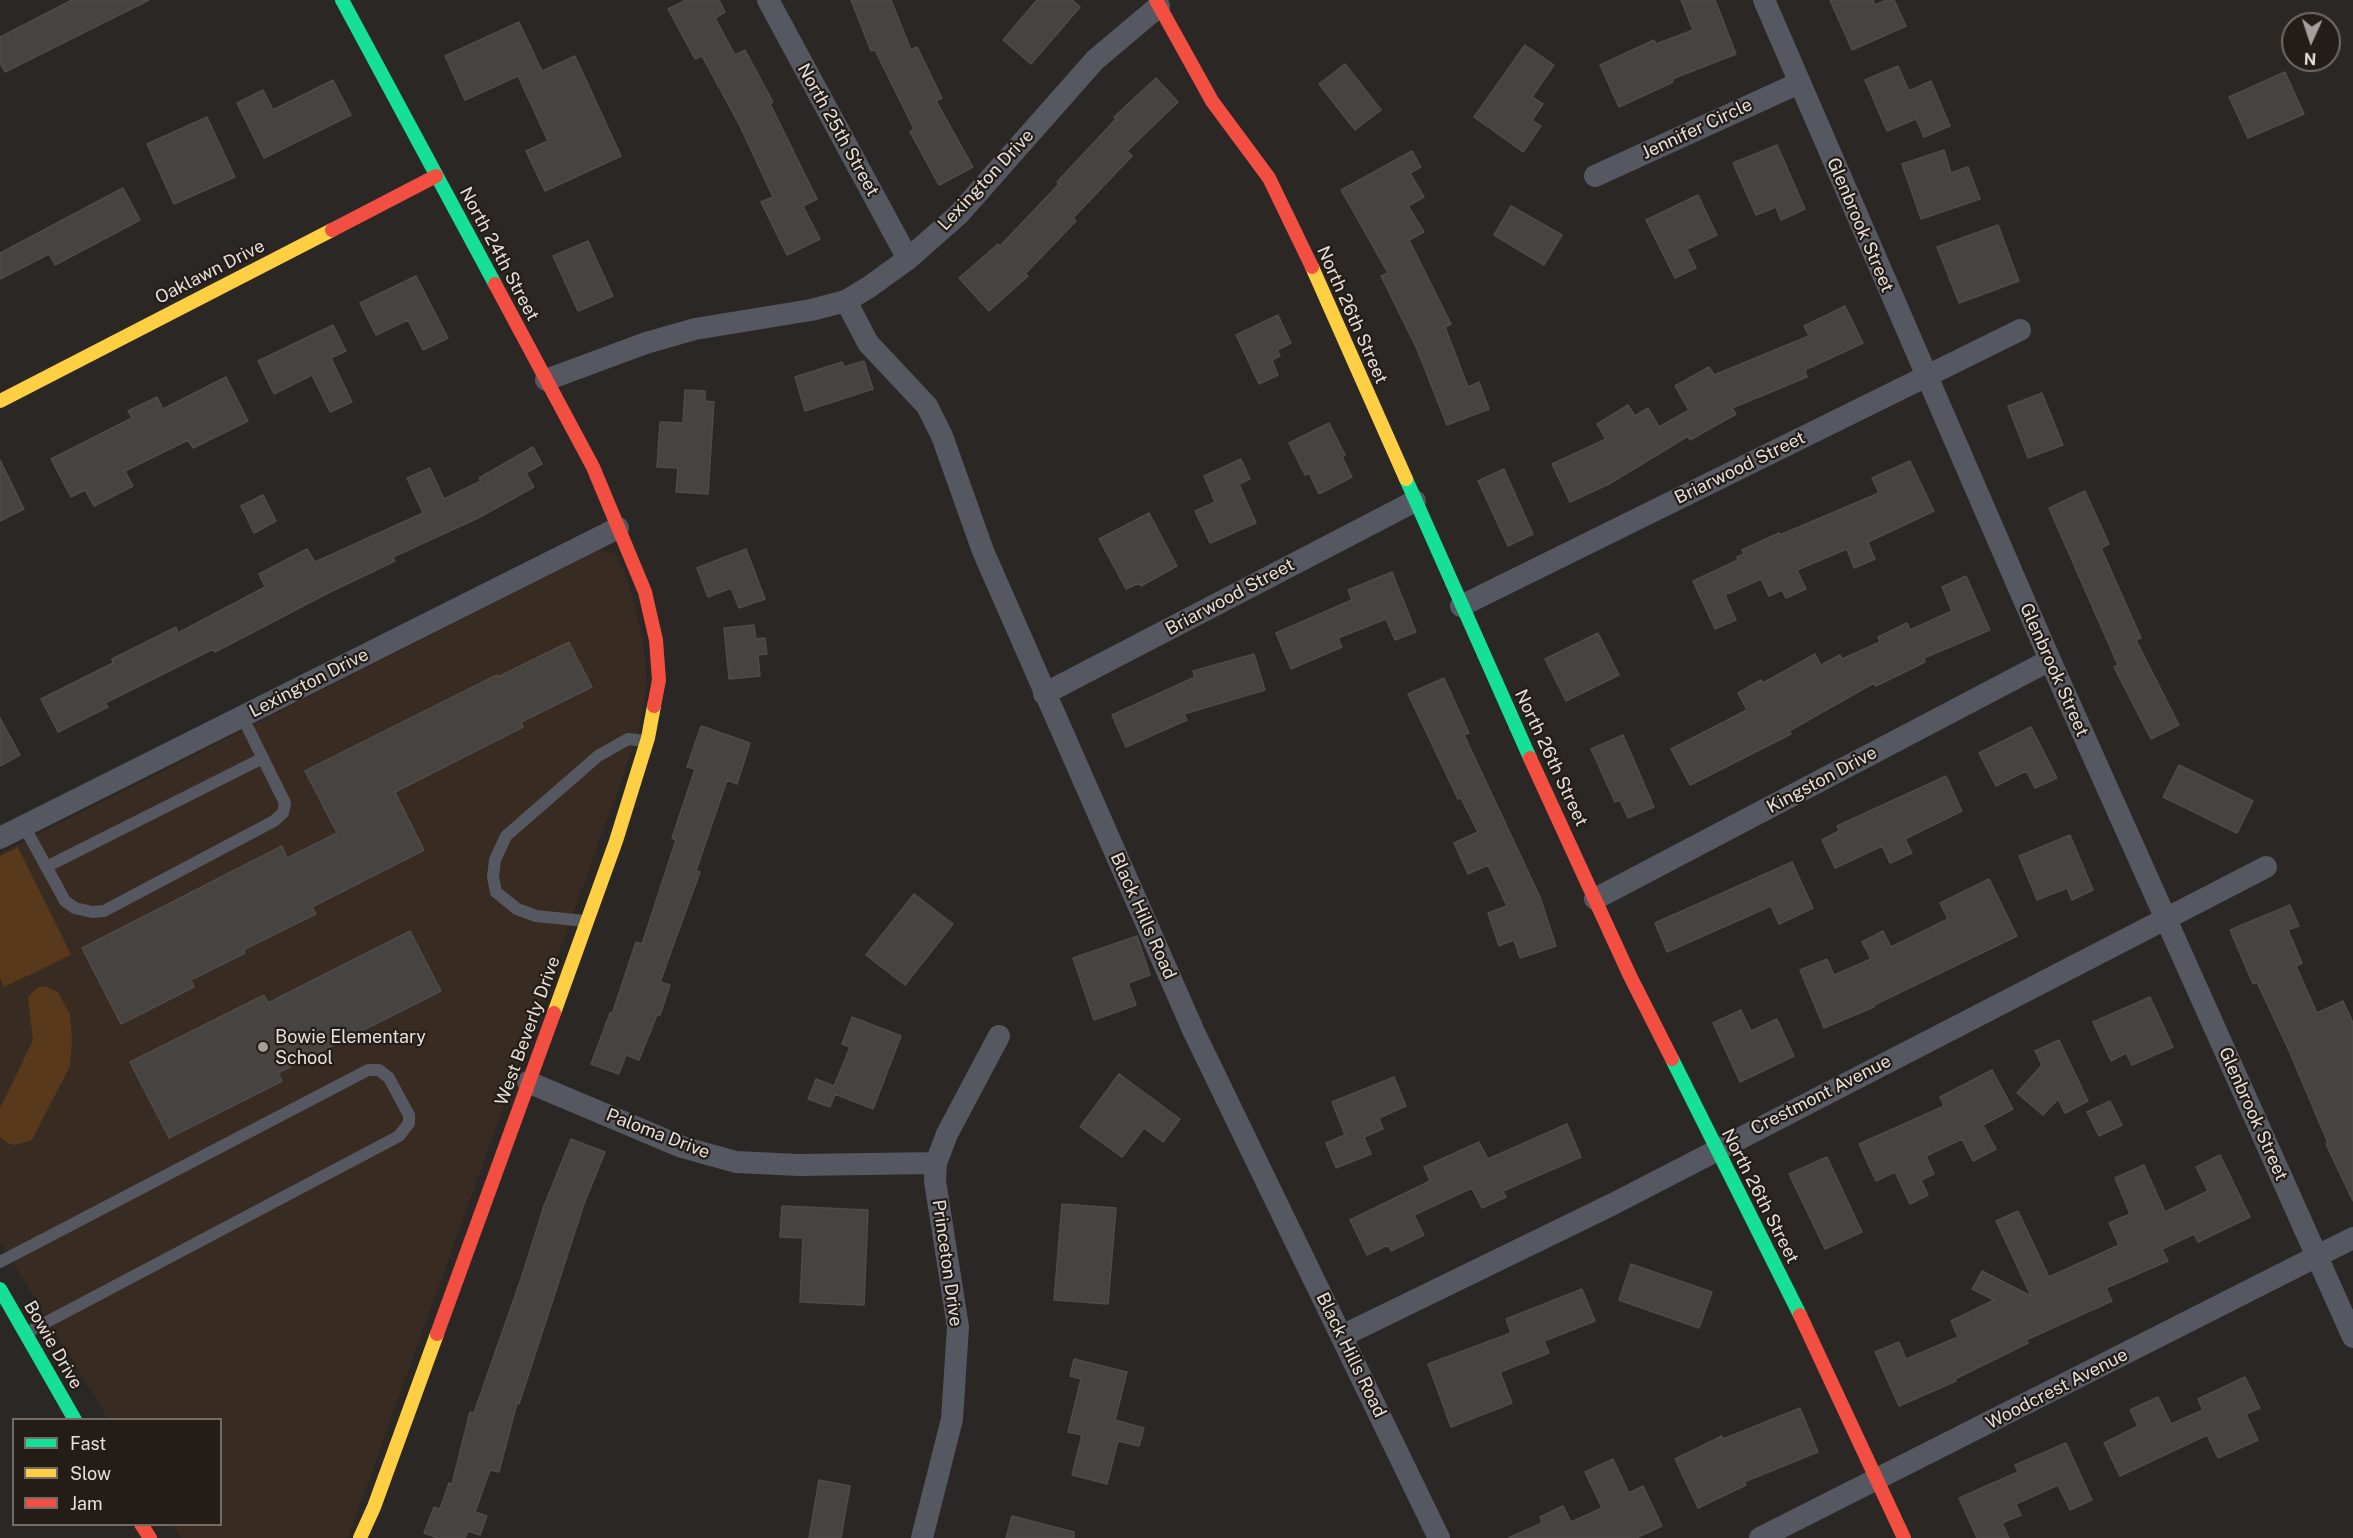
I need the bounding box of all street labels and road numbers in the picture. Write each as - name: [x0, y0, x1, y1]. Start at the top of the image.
- street label: North 25th Street: [792, 60, 884, 200]
- street label: Jennifer Circle: [1638, 94, 1756, 164]
- street label: Lexington Drive: [934, 125, 1038, 235]
- street label: Glenbrook Street: [1822, 155, 1898, 295]
- street label: North 24th Street: [455, 183, 543, 325]
- street label: Oaklawn Drive: [152, 235, 268, 309]
- street label: North 26th Street: [1312, 243, 1392, 387]
- street label: Briarwood Street: [1671, 427, 1809, 509]
- street label: Briarwood Street: [1162, 554, 1298, 640]
- street label: Glenbrook Street: [2015, 600, 2093, 740]
- street label: Lexington Drive: [246, 644, 372, 722]
- street label: North 26th Street: [1510, 686, 1592, 830]
- street label: Kingston Drive: [1763, 742, 1881, 818]
- street label: Black Hills Road: [1105, 849, 1181, 983]
- street label: West Beverly Drive: [491, 953, 565, 1109]
- street label: Glenbrook Street: [2214, 1044, 2292, 1184]
- street label: Crestmont Avenue: [1747, 1050, 1895, 1140]
- street label: Paloma Drive: [603, 1104, 713, 1164]
- street label: North 26th Street: [1717, 1125, 1803, 1267]
- street label: Princeton Drive: [927, 1198, 967, 1328]
- street label: Black Hills Road: [1311, 1289, 1391, 1421]
- street label: Bowie Drive: [19, 1297, 87, 1393]
- street label: Woodcrest Avenue: [1982, 1344, 2132, 1434]

